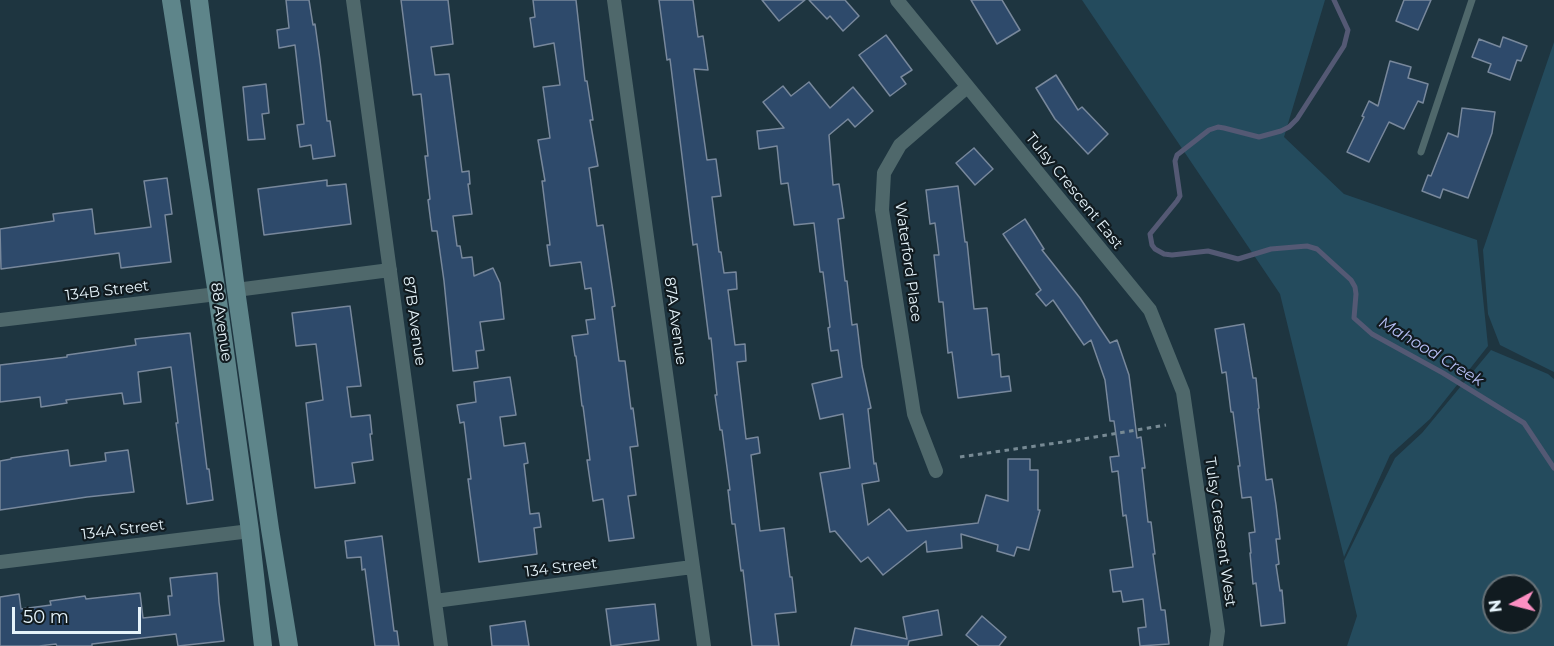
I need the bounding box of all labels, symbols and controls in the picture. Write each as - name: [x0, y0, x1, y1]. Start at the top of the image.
- street label: Tulsy Crescent East: [1022, 129, 1126, 253]
- street label: Waterford Place: [891, 201, 925, 323]
- street label: 87B Avenue: [399, 275, 429, 367]
- street label: 87A Avenue: [660, 276, 690, 366]
- street label: 134B Street: [64, 277, 150, 305]
- street label: 88 Avenue: [207, 281, 235, 363]
- water label: Mahood Creek: [1375, 313, 1487, 391]
- street label: Tulsy Crescent West: [1201, 456, 1239, 608]
- street label: 134A Street: [80, 516, 166, 544]
- street label: 134 Street: [524, 555, 598, 581]
- north arrow: [1482, 574, 1542, 634]
- scale bar: [15, 595, 144, 633]
- text: N: [1485, 598, 1506, 614]
- text: 50 m: [23, 606, 69, 628]

